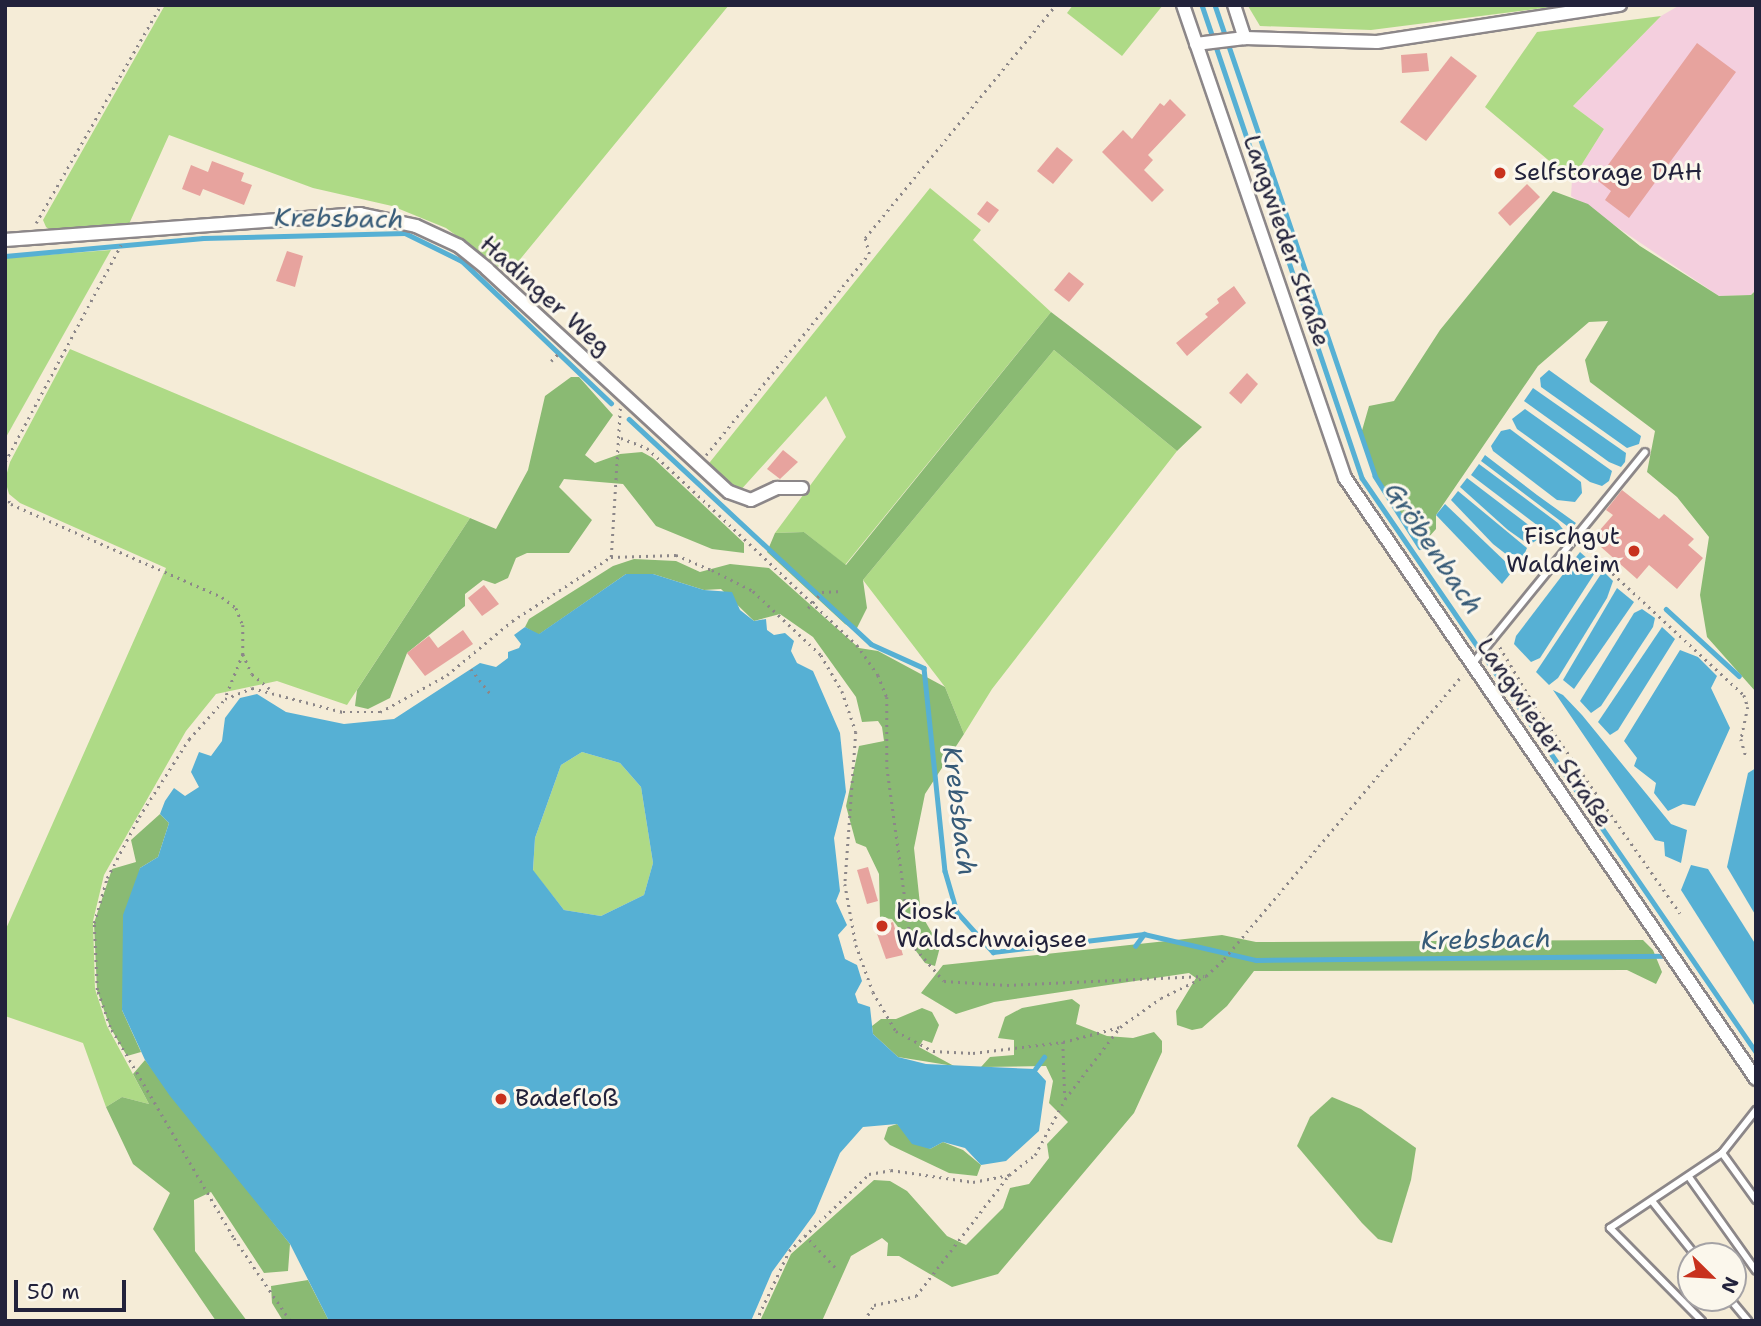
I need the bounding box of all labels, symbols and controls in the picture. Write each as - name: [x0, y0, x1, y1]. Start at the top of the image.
- street label: Langwieder Straße: [1236, 131, 1336, 351]
- place label: Selfstorage DAH: [1514, 159, 1702, 187]
- marker: Selfstorage DAH: [1492, 165, 1508, 181]
- water label: Krebsbach: [274, 201, 404, 235]
- street label: Hadinger Weg: [474, 230, 616, 362]
- water label: Gröbenbach: [1378, 476, 1490, 620]
- place label: Fischgut Waldheim: [1506, 523, 1620, 579]
- marker: Fischgut Waldheim: [1626, 543, 1642, 559]
- street label: Langwieder Straße: [1470, 633, 1618, 833]
- water label: Krebsbach: [937, 744, 983, 878]
- place label: Kiosk Waldschwaigsee: [896, 898, 1087, 954]
- marker: Kiosk Waldschwaigsee: [874, 918, 890, 934]
- water label: Krebsbach: [1421, 922, 1551, 956]
- place label: Badefloß: [515, 1085, 618, 1113]
- marker: Badefloß: [493, 1091, 509, 1107]
- north arrow: [1677, 1242, 1747, 1312]
- scale bar: [18, 1266, 130, 1310]
- text: N: [1715, 1273, 1744, 1297]
- text: 50 m: [27, 1278, 80, 1306]

